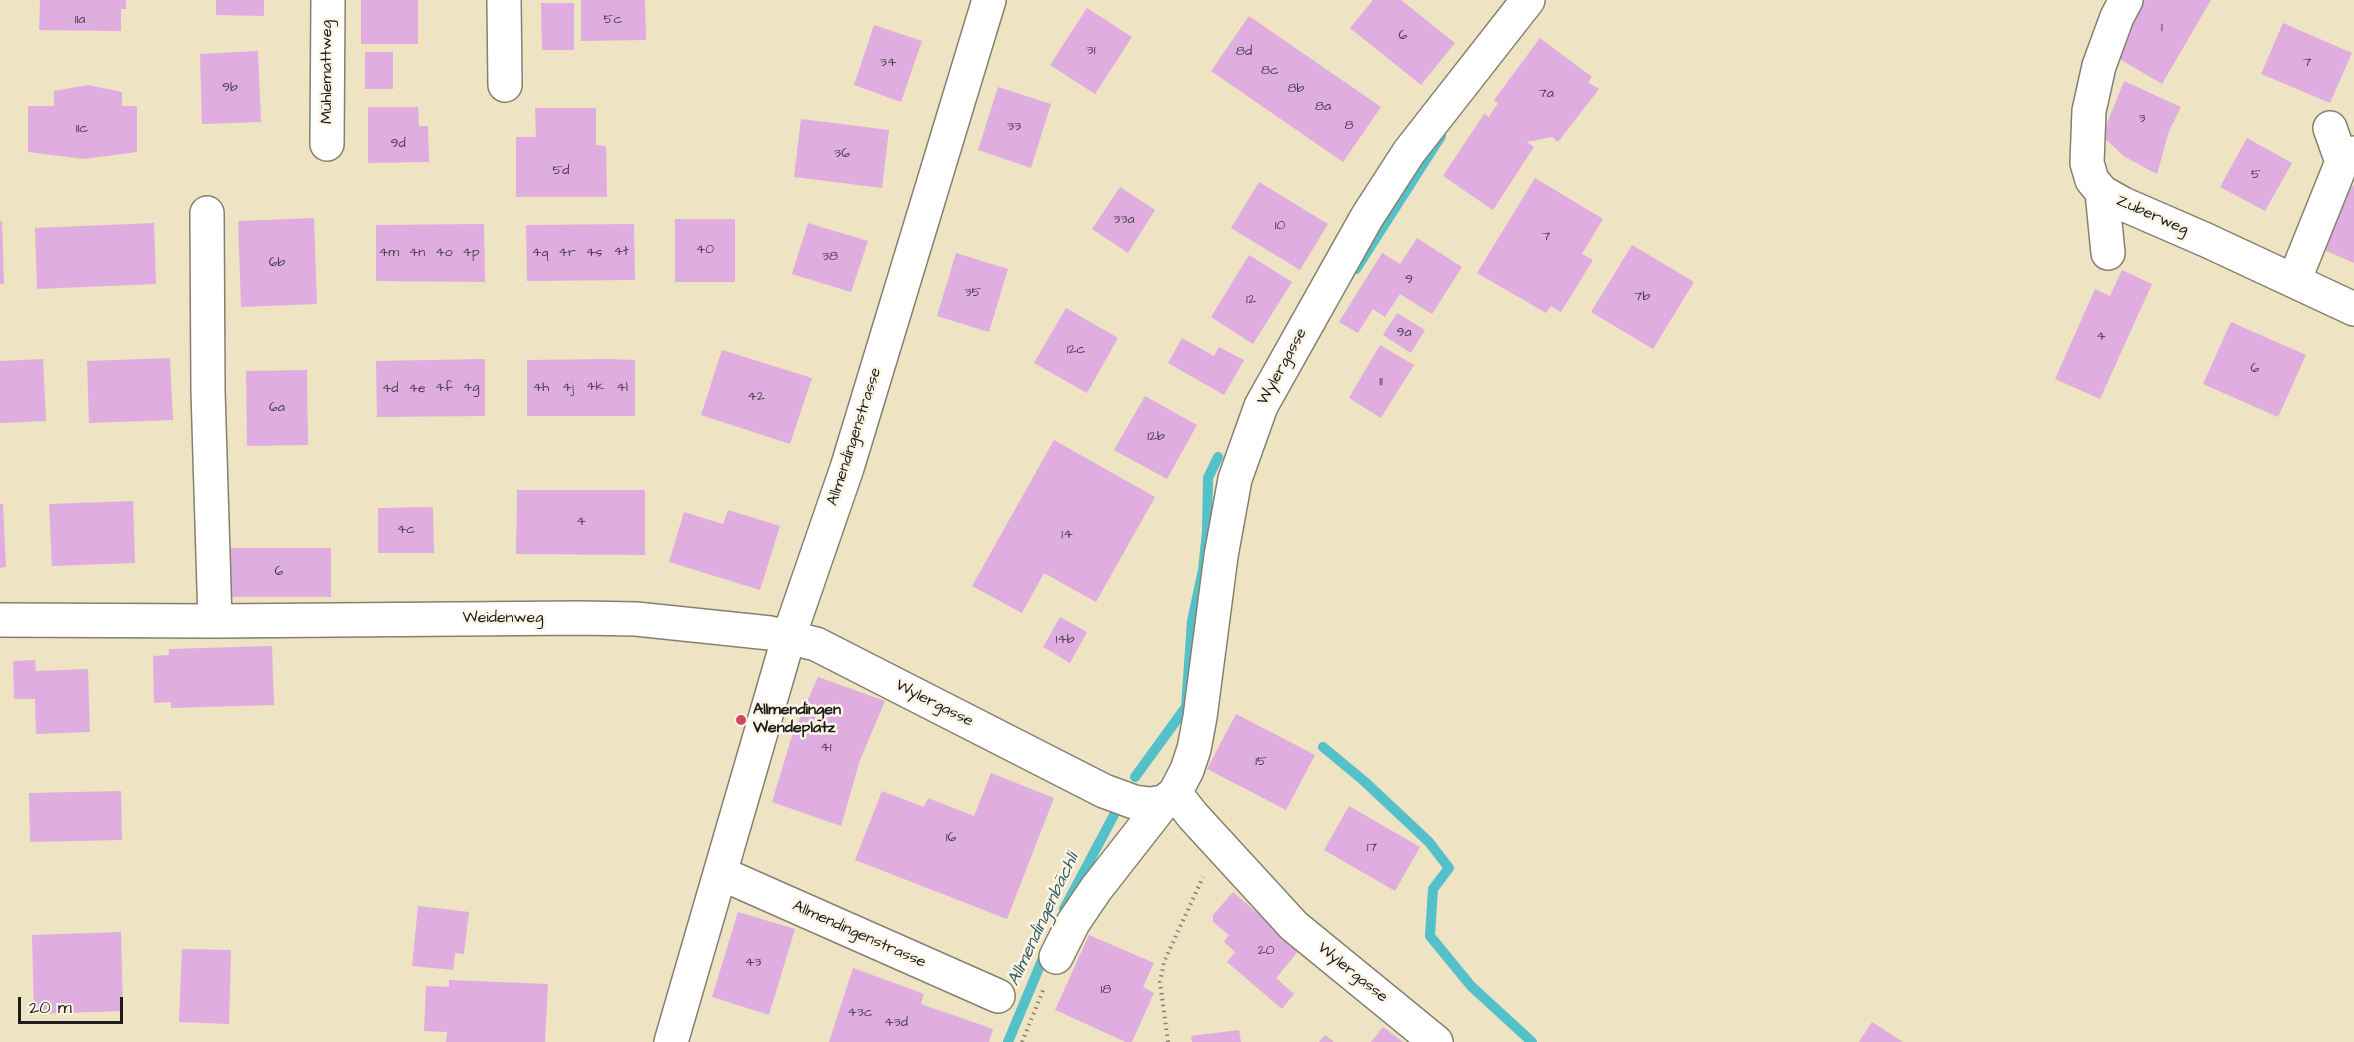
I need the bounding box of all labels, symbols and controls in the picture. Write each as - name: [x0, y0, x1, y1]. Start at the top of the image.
- house number: 11a: [75, 12, 85, 28]
- house number: 5c: [604, 12, 622, 28]
- street label: Mühlemattweg: [318, 20, 338, 124]
- house number: 1: [2161, 20, 2163, 36]
- house number: 6: [1399, 28, 1407, 44]
- house number: 31: [1087, 43, 1095, 59]
- house number: 8d: [1236, 44, 1252, 60]
- house number: 34: [880, 55, 896, 71]
- house number: 7: [2303, 55, 2311, 71]
- house number: 8c: [1261, 63, 1279, 79]
- house number: 9b: [222, 80, 238, 96]
- house number: 8b: [1288, 81, 1304, 97]
- house number: 7a: [1538, 86, 1554, 102]
- house number: 8a: [1315, 99, 1331, 115]
- house number: 3: [2138, 111, 2146, 127]
- house number: 8: [1344, 118, 1354, 134]
- house number: 33: [1007, 119, 1021, 135]
- house number: 11c: [76, 121, 88, 137]
- house number: 9d: [390, 136, 406, 152]
- house number: 36: [834, 146, 850, 162]
- house number: 5d: [552, 163, 570, 179]
- house number: 5: [2251, 167, 2261, 183]
- street label: Zuberweg: [2113, 192, 2191, 240]
- house number: 33a: [1113, 212, 1135, 228]
- house number: 10: [1275, 218, 1285, 234]
- house number: 7: [1542, 229, 1550, 245]
- house number: 40: [696, 242, 714, 258]
- house number: 4t: [613, 244, 629, 260]
- house number: 4m: [379, 245, 399, 261]
- house number: 4n: [409, 245, 425, 261]
- house number: 4o: [435, 245, 453, 261]
- house number: 4p: [462, 245, 480, 261]
- house number: 4q: [532, 245, 548, 261]
- house number: 4r: [558, 245, 576, 261]
- house number: 4s: [586, 245, 602, 261]
- house number: 38: [822, 249, 838, 265]
- house number: 6b: [269, 255, 285, 271]
- house number: 9: [1405, 272, 1413, 288]
- house number: 35: [964, 285, 982, 301]
- house number: 7b: [1634, 289, 1650, 305]
- house number: 12: [1246, 292, 1256, 308]
- street label: Wylergasse: [1254, 325, 1312, 409]
- house number: 9a: [1396, 325, 1412, 341]
- house number: 4: [2096, 329, 2106, 345]
- house number: 12c: [1067, 342, 1085, 358]
- house number: 6: [2251, 361, 2259, 377]
- street label: Allmendingenstrasse: [824, 366, 886, 508]
- house number: 11: [1379, 374, 1383, 390]
- house number: 4k: [586, 379, 604, 395]
- house number: 4f: [435, 380, 453, 396]
- house number: 4g: [463, 380, 479, 396]
- house number: 4h: [533, 380, 549, 396]
- house number: 4j: [562, 380, 574, 396]
- house number: 4l: [616, 380, 628, 396]
- house number: 4d: [382, 381, 398, 397]
- house number: 4e: [408, 381, 426, 397]
- house number: 42: [747, 389, 765, 405]
- house number: 6a: [269, 400, 285, 416]
- house number: 12b: [1147, 429, 1165, 445]
- house number: 4: [576, 514, 586, 530]
- house number: 4c: [397, 522, 415, 538]
- house number: 14: [1061, 527, 1073, 543]
- house number: 6: [275, 564, 283, 580]
- street label: Weidenweg: [463, 609, 543, 629]
- house number: 14b: [1055, 632, 1075, 648]
- street label: Wylergasse: [892, 676, 976, 732]
- place label: Allmendingen Wendeplatz: [753, 701, 841, 739]
- marker: Allmendingen Wendeplatz: [734, 713, 748, 727]
- house number: 41: [820, 740, 832, 756]
- house number: 15: [1255, 754, 1267, 770]
- house number: 16: [946, 830, 956, 846]
- house number: 17: [1367, 840, 1377, 856]
- water label: Allmendingenbächli: [1004, 850, 1084, 990]
- street label: Allmendingenstrasse: [789, 897, 929, 973]
- street label: Wylergasse: [1313, 939, 1391, 1007]
- house number: 20: [1258, 943, 1274, 959]
- house number: 43: [745, 955, 761, 971]
- house number: 18: [1101, 982, 1111, 998]
- scale bar: [21, 985, 126, 1023]
- text: 20 m: [29, 995, 72, 1020]
- house number: 43c: [847, 1005, 873, 1021]
- house number: 43d: [884, 1015, 908, 1031]

